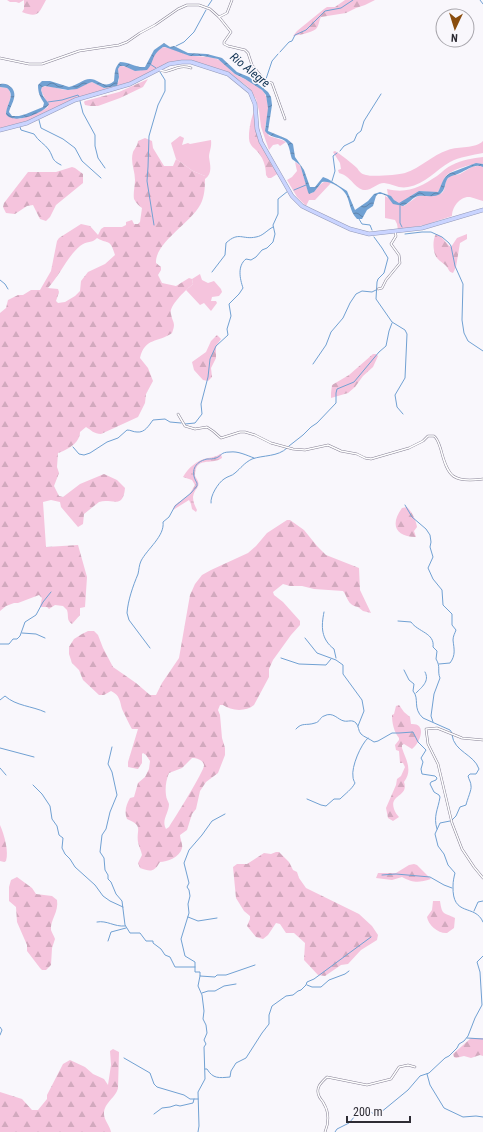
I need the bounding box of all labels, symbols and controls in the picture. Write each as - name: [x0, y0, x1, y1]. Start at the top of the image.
- north arrow: [435, 8, 475, 48]
- text: N: [450, 31, 458, 44]
- water label: Rio Alegre: [227, 50, 273, 91]
- scale bar: [347, 1098, 410, 1124]
- text: 200 m: [353, 1105, 383, 1119]

